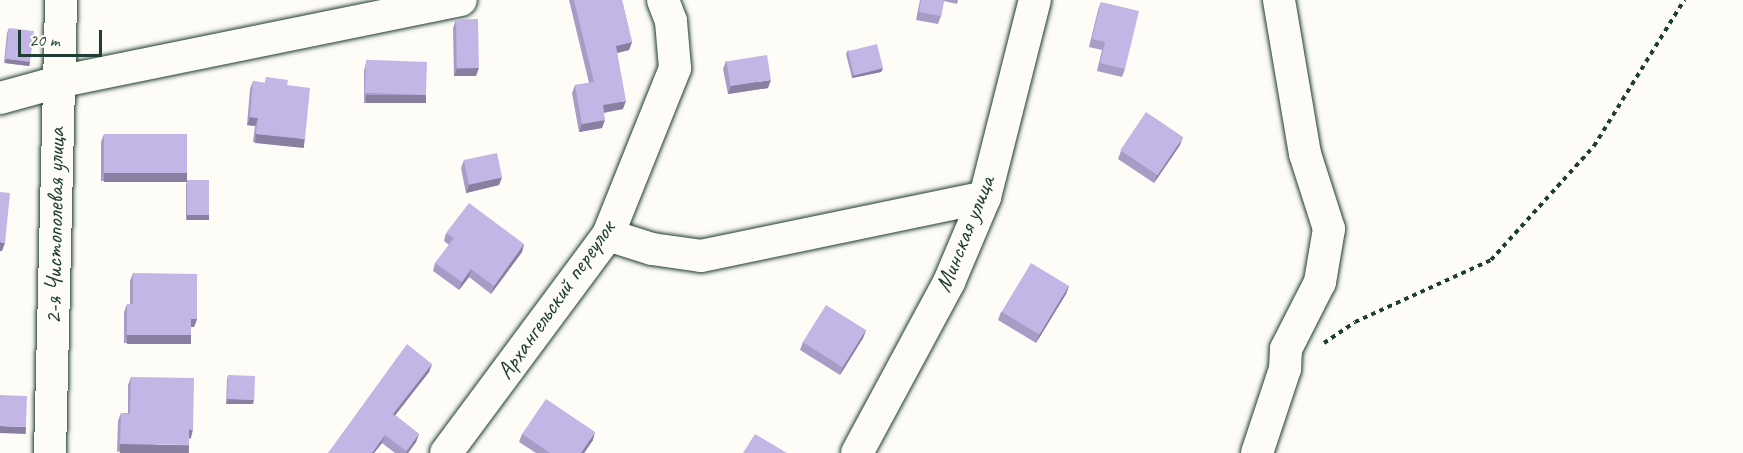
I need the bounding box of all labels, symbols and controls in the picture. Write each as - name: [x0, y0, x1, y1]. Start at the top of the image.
- scale bar: [21, 18, 105, 56]
- text: 20 m: [29, 29, 60, 51]
- street label: 2-я Чистополевая улица: [39, 128, 71, 324]
- street label: Минская улица: [929, 172, 1001, 296]
- street label: Архангельский переулок: [491, 215, 621, 385]

